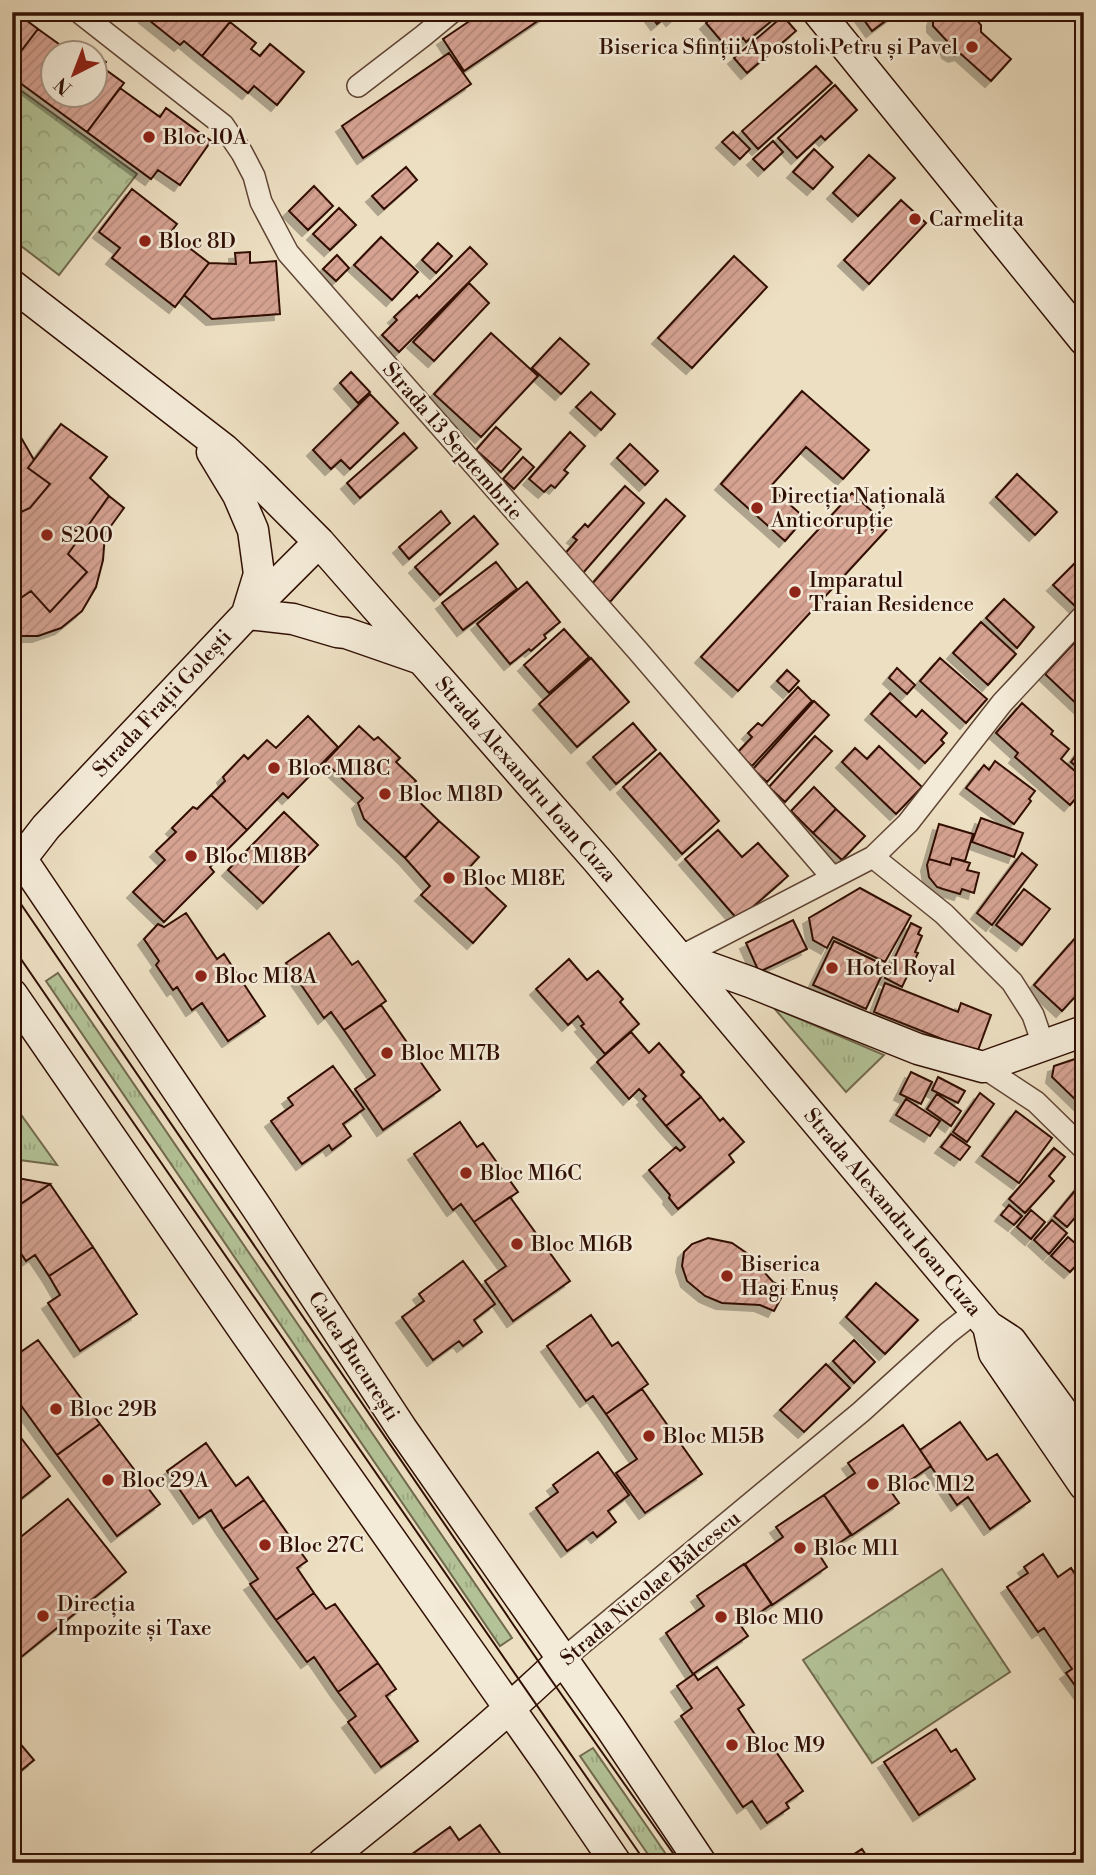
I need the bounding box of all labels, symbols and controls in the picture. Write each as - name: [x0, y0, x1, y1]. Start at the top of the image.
- place label: Biserica Sfinții Apostoli Petru și Pavel: [598, 35, 958, 61]
- north arrow: [38, 38, 108, 108]
- marker: Biserica Sfinții Apostoli Petru și Pavel: [964, 39, 980, 55]
- text: N: [50, 72, 77, 100]
- place label: Bloc 10A: [162, 125, 248, 151]
- marker: Bloc 10A: [141, 129, 157, 145]
- place label: Carmelita: [929, 207, 1024, 233]
- marker: Carmelita: [907, 211, 923, 227]
- place label: Bloc 8D: [158, 229, 236, 255]
- marker: Bloc 8D: [137, 233, 153, 249]
- street label: Strada 13 Septembrie: [376, 357, 528, 526]
- place label: Direcția Națională Anticorupție: [770, 484, 946, 534]
- marker: Direcția Națională Anticorupție: [749, 500, 765, 516]
- place label: S200: [61, 523, 113, 549]
- marker: S200: [39, 527, 55, 543]
- place label: Imparatul Traian Residence: [809, 568, 974, 618]
- marker: Imparatul Traian Residence: [787, 584, 803, 600]
- street label: Strada Frații Golești: [88, 624, 238, 783]
- street label: Strada Alexandru Ioan Cuza: [429, 672, 622, 888]
- place label: Bloc M18C: [287, 756, 390, 782]
- marker: Bloc M18C: [266, 760, 282, 776]
- place label: Bloc M18D: [398, 782, 503, 808]
- marker: Bloc M18D: [377, 786, 393, 802]
- place label: Bloc M18B: [204, 844, 308, 870]
- marker: Bloc M18B: [183, 848, 199, 864]
- place label: Bloc M18E: [462, 866, 565, 892]
- marker: Bloc M18E: [441, 870, 457, 886]
- place label: Hotel Royal: [846, 956, 956, 982]
- marker: Hotel Royal: [824, 960, 840, 976]
- place label: Bloc M18A: [214, 964, 318, 990]
- marker: Bloc M18A: [193, 968, 209, 984]
- place label: Bloc M17B: [400, 1041, 501, 1067]
- marker: Bloc M17B: [379, 1045, 395, 1061]
- street label: Strada Alexandru Ioan Cuza: [798, 1103, 987, 1322]
- place label: Bloc M16C: [479, 1161, 582, 1187]
- marker: Bloc M16C: [458, 1165, 474, 1181]
- place label: Bloc M16B: [530, 1232, 633, 1258]
- marker: Bloc M16B: [509, 1236, 525, 1252]
- place label: Biserica Hagi Enuș: [740, 1252, 839, 1302]
- marker: Biserica Hagi Enuș: [719, 1268, 735, 1284]
- street label: Calea București: [302, 1287, 405, 1426]
- place label: Bloc 29B: [69, 1397, 157, 1423]
- marker: Bloc 29B: [48, 1401, 64, 1417]
- place label: Bloc M15B: [662, 1424, 765, 1450]
- marker: Bloc M15B: [641, 1428, 657, 1444]
- place label: Bloc 29A: [121, 1468, 209, 1494]
- marker: Bloc 29A: [100, 1472, 116, 1488]
- place label: Bloc M12: [886, 1472, 975, 1498]
- marker: Bloc M12: [865, 1476, 881, 1492]
- street label: Strada Nicolae Bălcescu: [555, 1506, 746, 1672]
- place label: Bloc 27C: [278, 1533, 364, 1559]
- place label: Bloc M11: [813, 1536, 899, 1562]
- marker: Bloc 27C: [257, 1537, 273, 1553]
- marker: Bloc M11: [792, 1540, 808, 1556]
- place label: Direcția Impozite și Taxe: [57, 1592, 212, 1642]
- place label: Bloc M10: [734, 1605, 824, 1631]
- marker: Direcția Impozite și Taxe: [35, 1608, 51, 1624]
- marker: Bloc M10: [713, 1609, 729, 1625]
- place label: Bloc M9: [745, 1733, 825, 1759]
- marker: Bloc M9: [724, 1737, 740, 1753]

